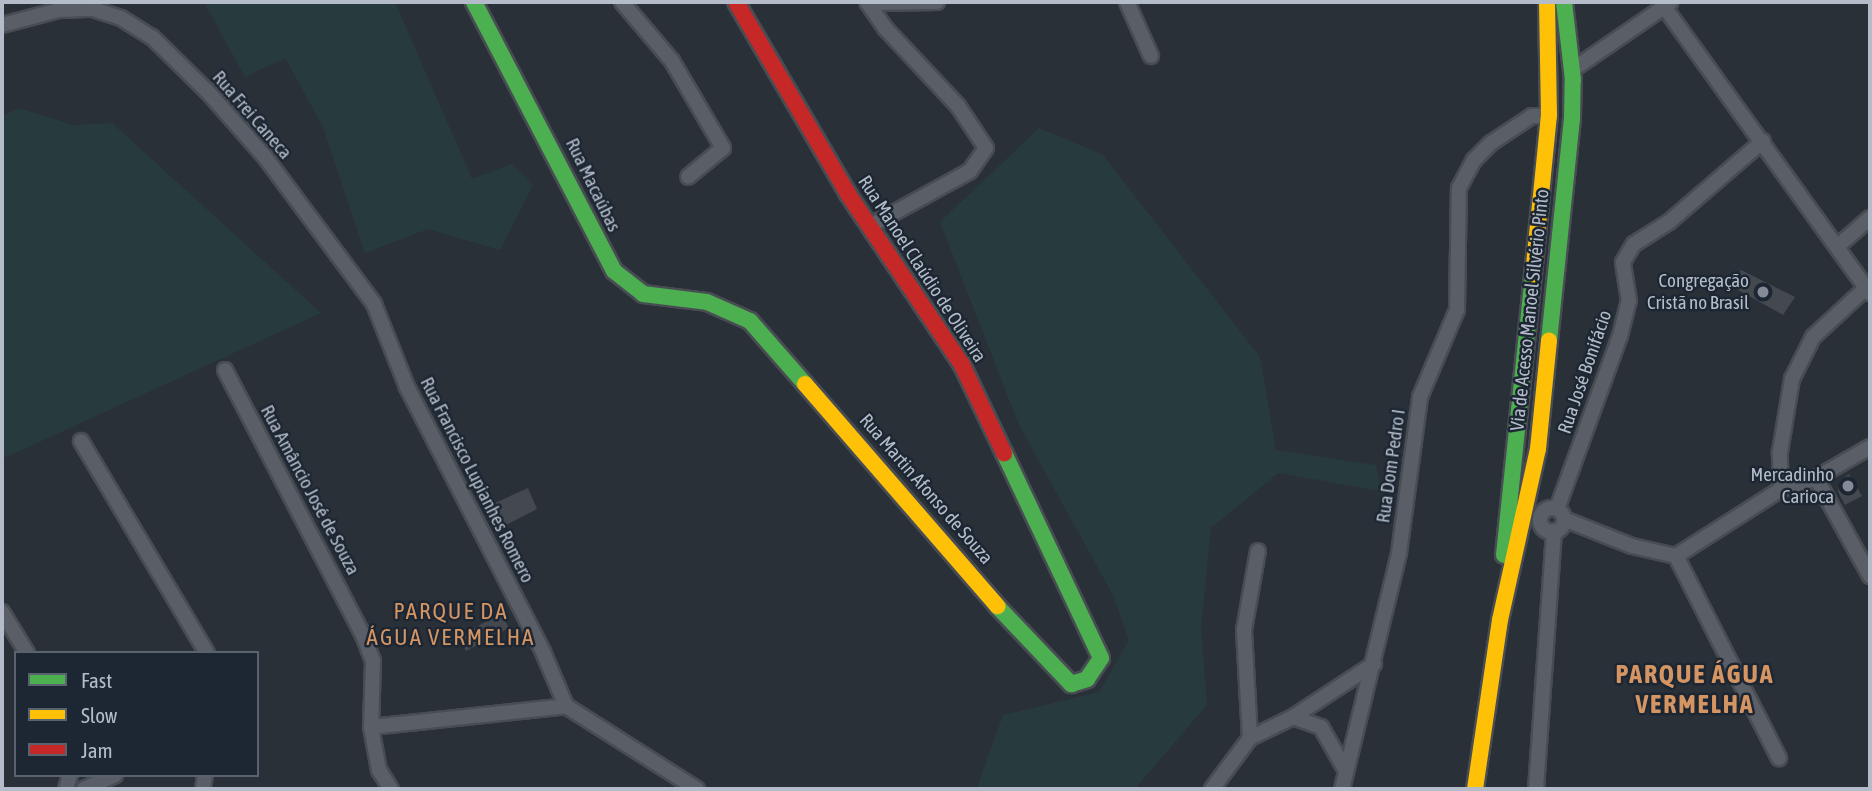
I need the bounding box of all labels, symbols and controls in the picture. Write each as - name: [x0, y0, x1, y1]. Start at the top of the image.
- street label: Rua Frei Caneca: [207, 66, 297, 164]
- street label: Rua Macaúbas: [561, 134, 625, 236]
- street label: Rua Manoel Claúdio de Oliveira: [853, 171, 991, 367]
- street label: Via de Acesso Manoel Silvério Pinto: [1506, 188, 1554, 432]
- place label: Congregação Cristã no Brasil: [1647, 270, 1749, 314]
- marker: Congregação Cristã no Brasil: [1755, 284, 1771, 300]
- street label: Rua José Bonifácio: [1553, 307, 1617, 437]
- street label: Rua Francisco Lupianhes Romero: [415, 373, 539, 587]
- street label: Rua Amâncio José de Souza: [256, 401, 364, 579]
- street label: Rua Dom Pedro I: [1372, 408, 1410, 524]
- street label: Rua Martin Afonso de Souza: [855, 409, 997, 569]
- place label: Mercadinho Carioca: [1750, 464, 1834, 508]
- marker: Mercadinho Carioca: [1840, 478, 1856, 494]
- district label: PARQUE DA ÁGUA VERMELHA: [368, 597, 534, 651]
- legend: [14, 651, 259, 777]
- district label: PARQUE ÁGUA VERMELHA: [1617, 659, 1773, 720]
- text: Fast: [81, 668, 112, 692]
- text: Slow: [81, 703, 117, 727]
- text: Jam: [81, 738, 113, 762]

